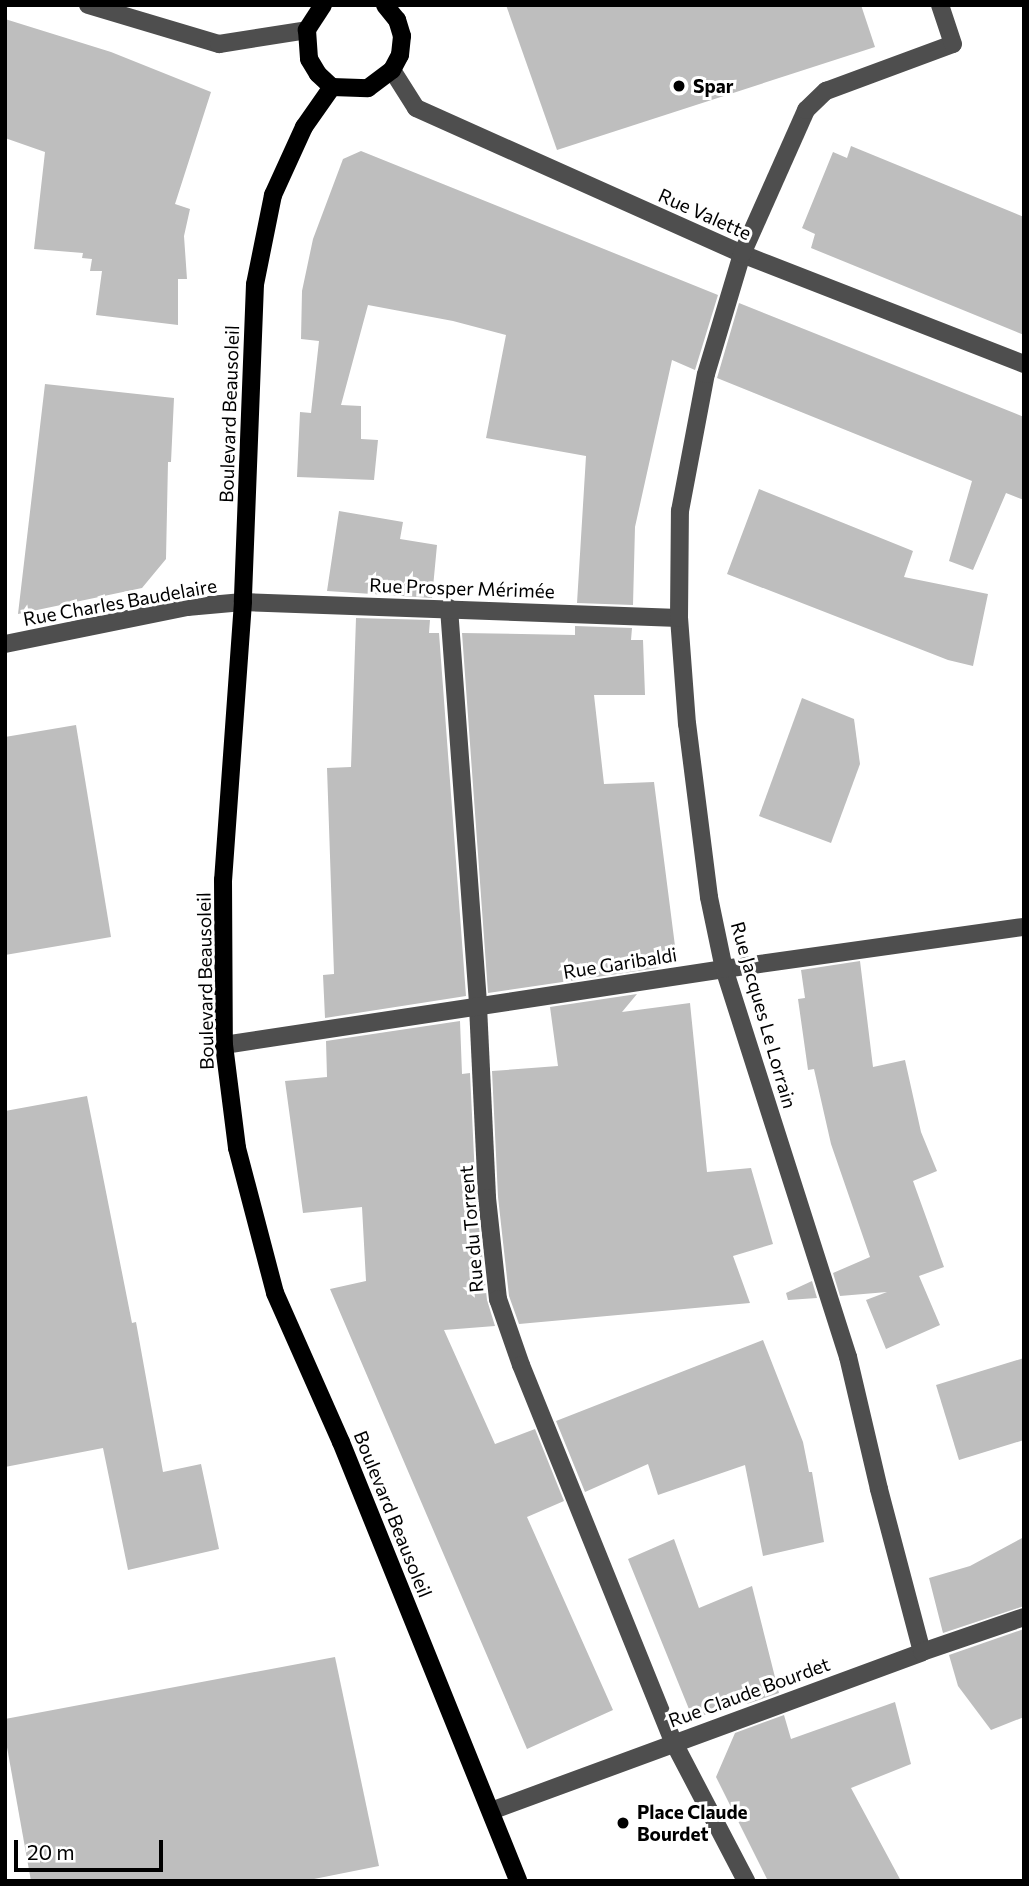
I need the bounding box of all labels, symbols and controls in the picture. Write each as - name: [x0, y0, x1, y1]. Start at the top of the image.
- place label: Spar: [693, 75, 734, 97]
- marker: Spar: [671, 78, 687, 94]
- street label: Rue Valette: [655, 183, 755, 245]
- street label: Boulevard Beausoleil: [215, 325, 243, 503]
- street label: Rue Prosper Mérimée: [369, 573, 555, 603]
- street label: Rue Charles Baudelaire: [21, 574, 219, 630]
- street label: Boulevard Beausoleil: [192, 892, 218, 1070]
- street label: Rue Jacques Le Lorrain: [726, 919, 802, 1111]
- street label: Rue Garibaldi: [561, 943, 679, 983]
- street label: Rue du Torrent: [454, 1164, 488, 1294]
- street label: Boulevard Beausoleil: [349, 1427, 437, 1601]
- street label: Rue Claude Bourdet: [665, 1652, 833, 1732]
- place label: Place Claude Bourdet: [637, 1801, 747, 1845]
- marker: Place Claude Bourdet: [615, 1815, 631, 1831]
- scale bar: [18, 1826, 166, 1870]
- text: 20 m: [27, 1839, 75, 1864]

